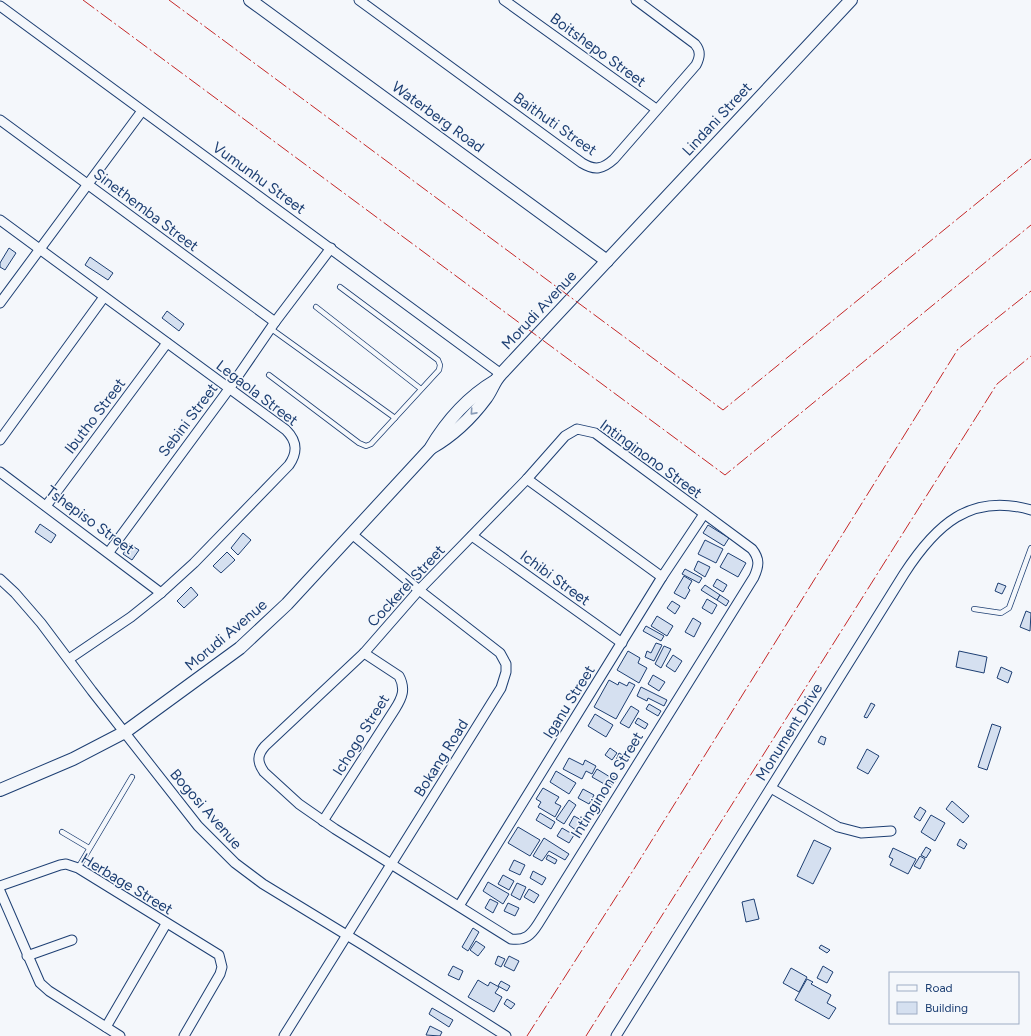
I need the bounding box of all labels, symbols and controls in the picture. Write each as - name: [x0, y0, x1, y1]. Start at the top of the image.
- street label: Boitshepo Street: [547, 9, 650, 91]
- street label: Waterberg Road: [388, 78, 488, 156]
- street label: Lindani Street: [678, 78, 756, 159]
- street label: Baithuti Street: [510, 89, 600, 160]
- street label: Vumunhu Street: [209, 138, 309, 218]
- street label: Sinethemba Street: [90, 165, 202, 255]
- street label: Morudi Avenue: [498, 267, 580, 353]
- street label: Legaola Street: [213, 356, 302, 430]
- street label: Ibutho Street: [61, 375, 129, 457]
- street label: Sebini Street: [155, 379, 222, 460]
- one-way arrow: [471, 408, 478, 415]
- street label: Intinginono Street: [596, 416, 706, 502]
- street label: Tshepiso Street: [42, 482, 138, 558]
- street label: Cockerel Street: [364, 541, 449, 631]
- street label: Ichibi Street: [517, 547, 594, 610]
- street label: Morudi Avenue: [181, 595, 271, 675]
- street label: Iganu Street: [539, 662, 599, 742]
- street label: Monument Drive: [752, 680, 826, 784]
- street label: Ichogo Street: [329, 691, 393, 779]
- street label: Bokang Road: [410, 716, 472, 800]
- street label: Intinginono Street: [567, 728, 647, 842]
- street label: Bogosi Avenue: [166, 765, 246, 853]
- street label: Herbage Street: [78, 850, 176, 919]
- legend: [889, 972, 1019, 1024]
- text: Road: [925, 981, 953, 995]
- text: Building: [925, 1001, 968, 1015]

